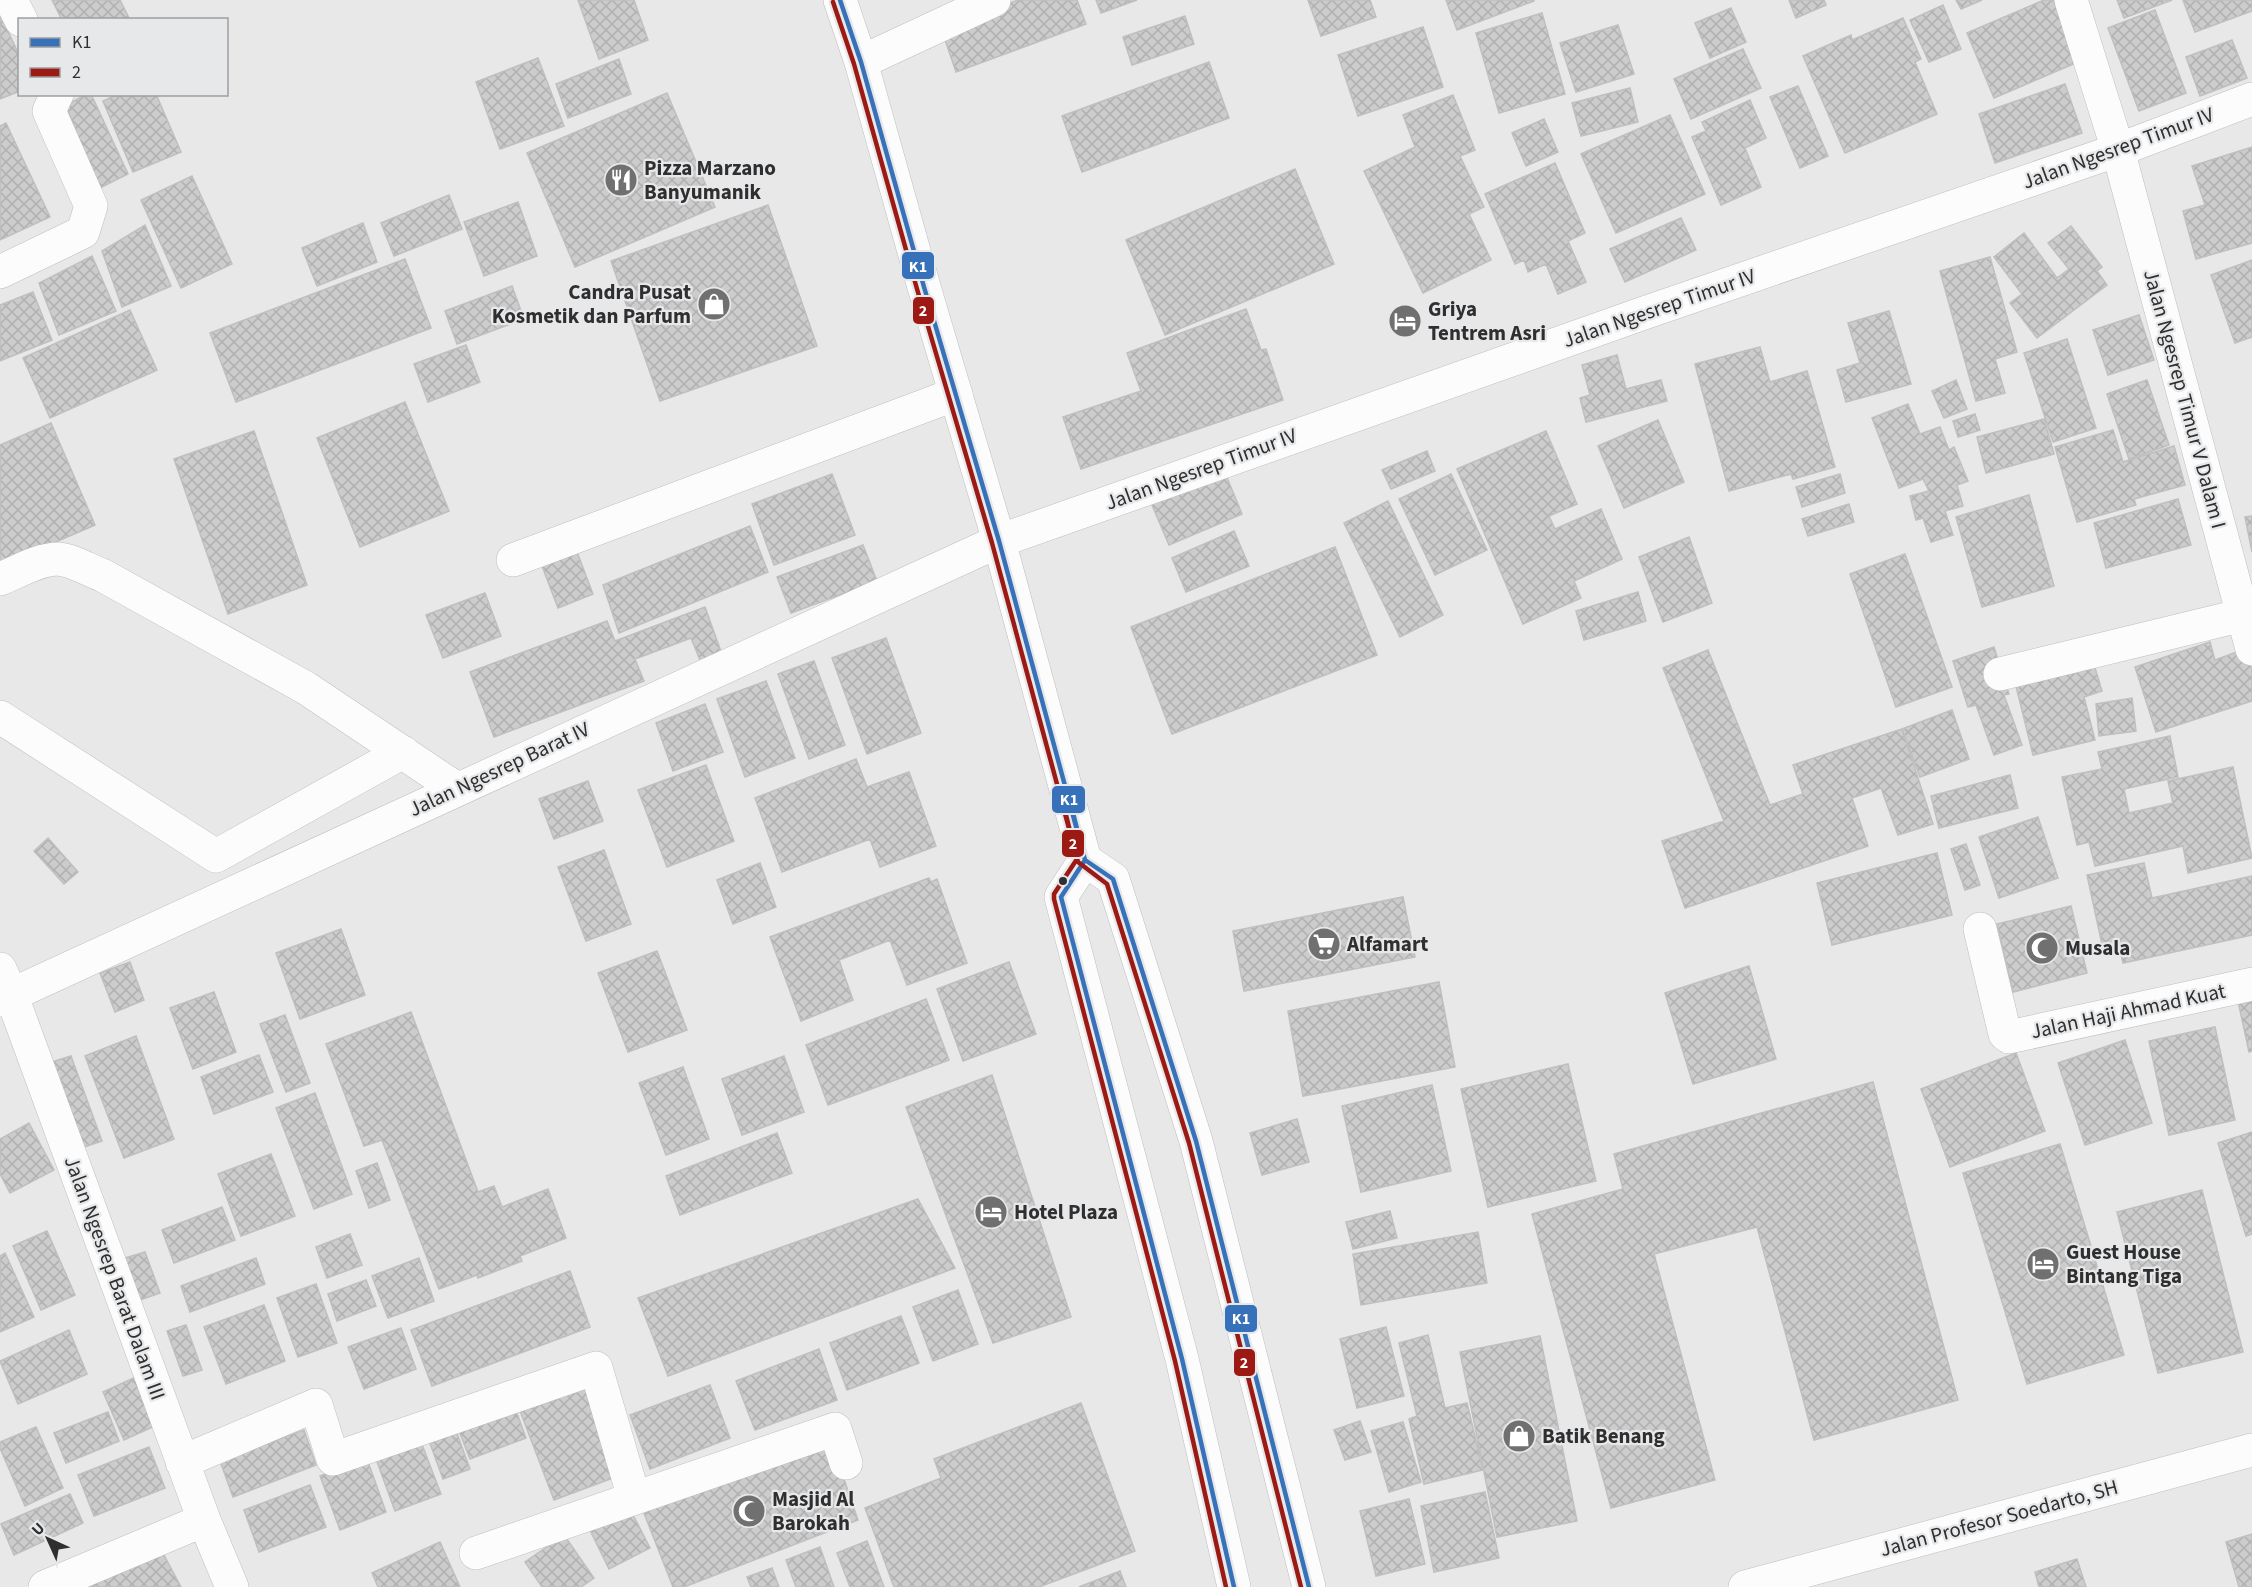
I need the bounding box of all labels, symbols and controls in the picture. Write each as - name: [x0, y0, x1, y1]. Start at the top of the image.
- legend: [18, 18, 228, 96]
- text: K1: [72, 30, 91, 55]
- text: 2: [72, 60, 81, 85]
- street label: Jalan Ngesrep Timur IV: [2018, 99, 2218, 197]
- place label: Pizza Marzano Banyumanik: [644, 153, 776, 207]
- restaurant icon: Pizza Marzano Banyumanik: [603, 162, 639, 198]
- line badge: K1: [901, 251, 935, 280]
- text: K1: [909, 256, 927, 278]
- street label: Jalan Ngesrep Timur IV: [1559, 261, 1759, 355]
- street label: Jalan Ngesrep Timur V Dalam I: [2136, 266, 2234, 532]
- place label: Candra Pusat Kosmetik dan Parfum: [492, 277, 691, 331]
- shop icon: Candra Pusat Kosmetik dan Parfum: [696, 286, 732, 322]
- place label: Griya Tentrem Asri: [1428, 294, 1546, 348]
- line badge: 2: [912, 296, 935, 325]
- text: 2: [919, 300, 927, 322]
- hotel icon: Griya Tentrem Asri: [1387, 303, 1423, 339]
- street label: Jalan Ngesrep Timur IV: [1101, 420, 1301, 518]
- street label: Jalan Ngesrep Barat IV: [404, 714, 594, 824]
- line badge: K1: [1051, 785, 1086, 814]
- text: K1: [1060, 789, 1078, 811]
- line badge: 2: [1061, 829, 1085, 858]
- text: 2: [1069, 833, 1077, 855]
- unlabelled marker: [1057, 875, 1069, 887]
- supermarket icon: Alfamart: [1306, 926, 1342, 962]
- place label: Alfamart: [1346, 929, 1428, 959]
- mosque icon: Musala: [2024, 930, 2060, 966]
- place label: Musala: [2065, 933, 2130, 963]
- street label: Jalan Haji Ahmad Kuat: [2028, 976, 2228, 1046]
- street label: Jalan Ngesrep Barat Dalam III: [57, 1152, 173, 1404]
- hotel icon: Hotel Plaza: [973, 1194, 1009, 1230]
- place label: Hotel Plaza: [1014, 1197, 1118, 1227]
- place label: Guest House Bintang Tiga: [2066, 1237, 2182, 1291]
- hotel icon: Guest House Bintang Tiga: [2025, 1246, 2061, 1282]
- line badge: K1: [1224, 1304, 1258, 1333]
- text: K1: [1232, 1308, 1250, 1330]
- line badge: 2: [1233, 1348, 1256, 1377]
- text: 2: [1240, 1352, 1248, 1374]
- shop icon: Batik Benang: [1501, 1418, 1537, 1454]
- place label: Batik Benang: [1542, 1421, 1665, 1451]
- street label: Jalan Profesor Soedarto, SH: [1877, 1472, 2121, 1564]
- place label: Masjid Al Barokah: [772, 1484, 854, 1538]
- mosque icon: Masjid Al Barokah: [731, 1493, 767, 1529]
- north arrow: [18, 1509, 78, 1569]
- text: U: [27, 1518, 50, 1541]

